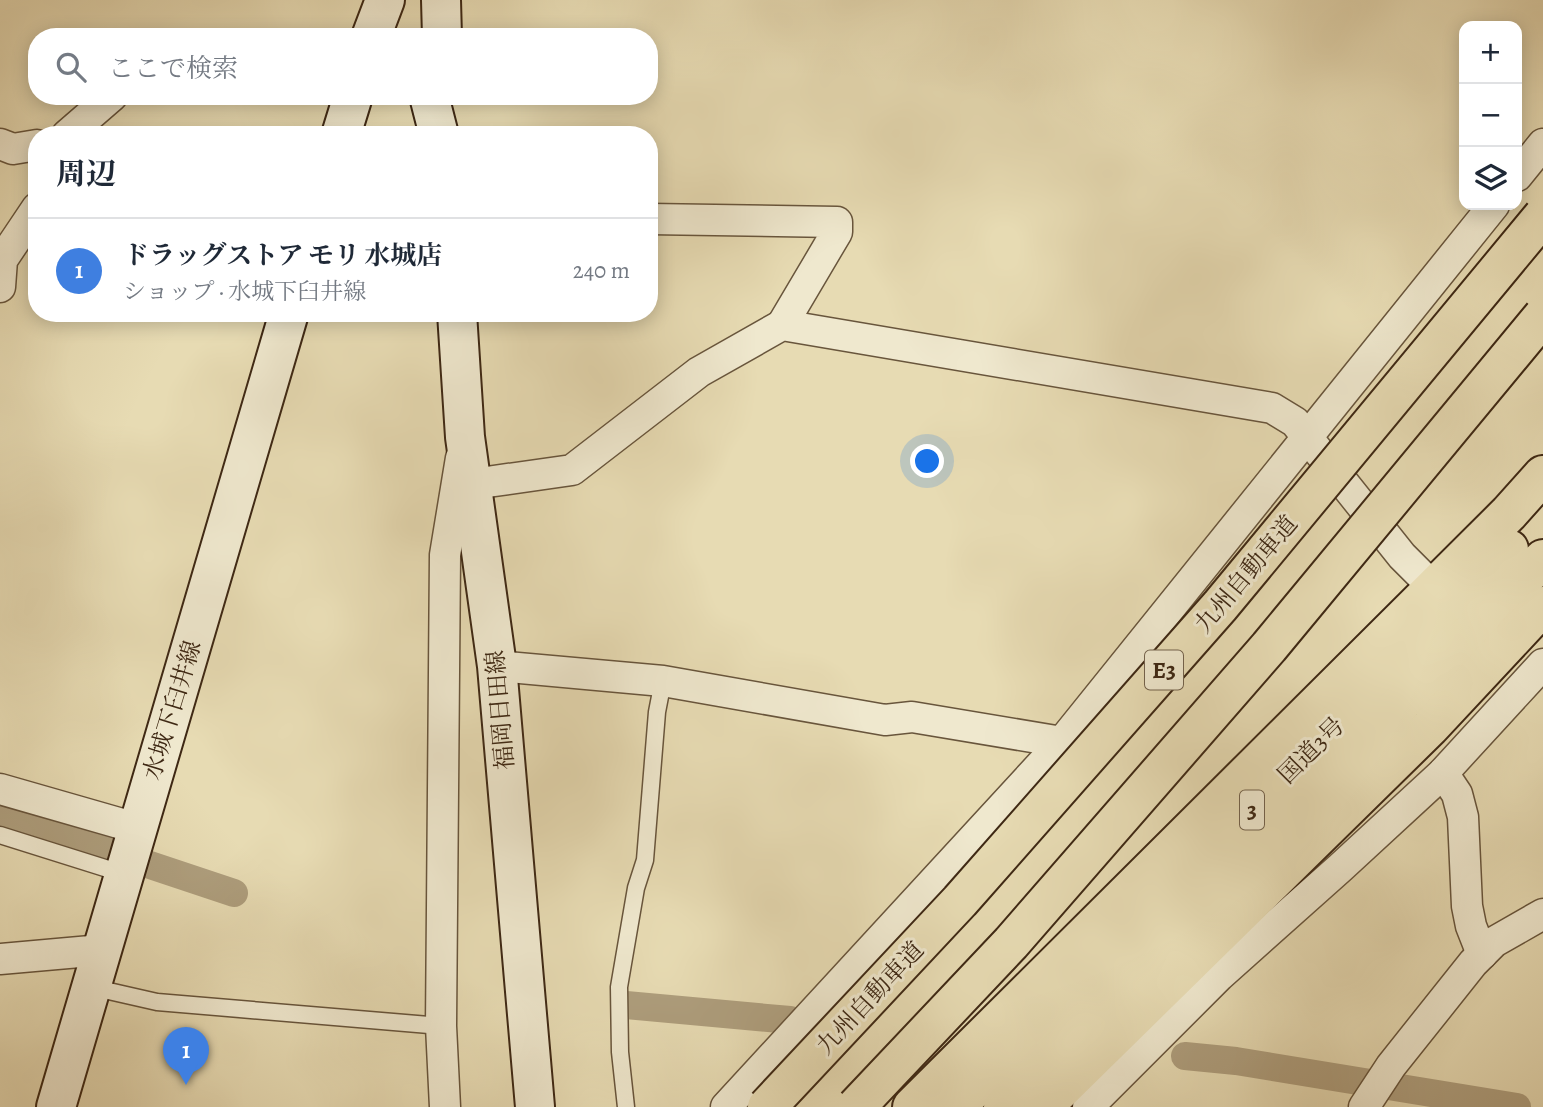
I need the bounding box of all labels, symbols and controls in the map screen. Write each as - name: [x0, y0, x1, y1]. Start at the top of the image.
- map controls: [1459, 21, 1522, 210]
- button: +: [1459, 21, 1522, 84]
- search box: [28, 28, 658, 105]
- icon: search: [52, 48, 90, 86]
- text: ここで検索: [108, 51, 238, 86]
- button: −: [1459, 84, 1522, 147]
- button: layers: [1459, 147, 1522, 210]
- text: 周辺: [56, 154, 116, 194]
- text: ドラッグストア モリ 水城店: [123, 238, 443, 273]
- text: 1: [75, 255, 83, 286]
- text: 240 m: [573, 255, 630, 286]
- text: ショップ · 水城下臼井線: [123, 276, 366, 307]
- your location: [910, 444, 944, 478]
- street label: 九州自動車道: [1187, 509, 1305, 639]
- street label: 水城下臼井線: [136, 636, 208, 784]
- street label: 福岡日田線: [479, 649, 521, 771]
- road number: E3: [1145, 650, 1183, 690]
- street label: 国道3号: [1271, 710, 1351, 790]
- road number: 3: [1240, 790, 1264, 830]
- street label: 九州自動車道: [809, 934, 931, 1062]
- pin: 1: [163, 1027, 209, 1085]

